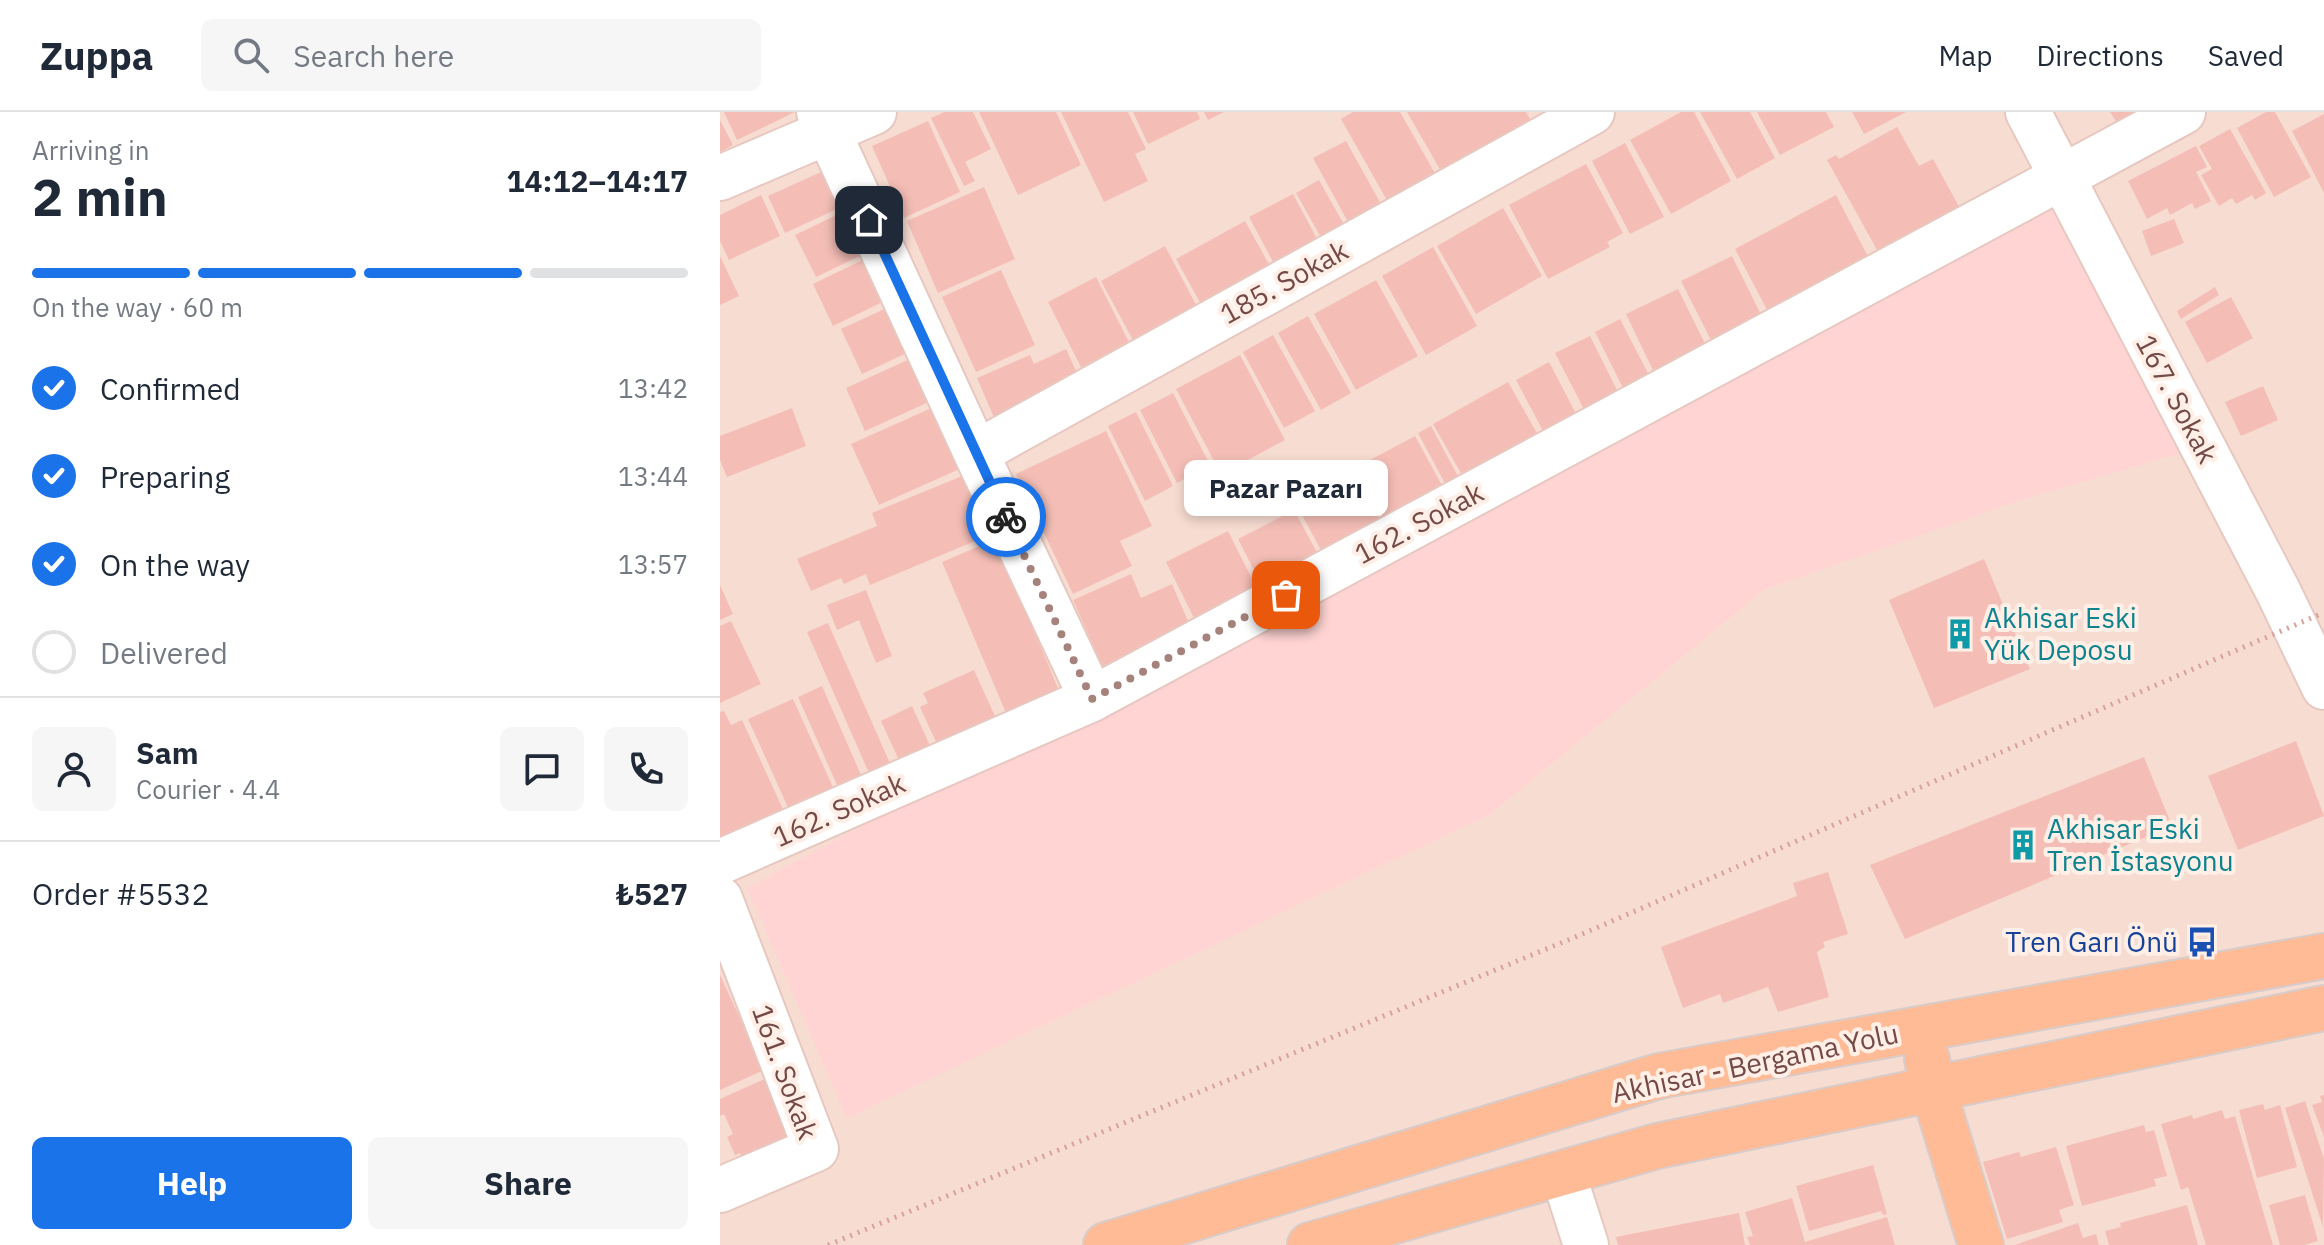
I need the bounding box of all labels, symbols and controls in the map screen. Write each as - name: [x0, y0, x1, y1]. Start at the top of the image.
- search box: [201, 19, 761, 91]
- text: Zuppa: [40, 31, 153, 80]
- icon: search: [229, 33, 273, 77]
- text: Search here: [293, 36, 454, 75]
- text: Map: [1938, 37, 1992, 74]
- text: Directions: [2036, 37, 2164, 74]
- text: Saved: [2208, 37, 2284, 74]
- text: Arriving in: [32, 133, 149, 167]
- text: 14:12–14:17: [507, 161, 688, 200]
- text: 2 min: [32, 163, 168, 230]
- pin: [835, 186, 903, 254]
- icon: home: [847, 198, 891, 242]
- street label: 185. Sokak: [1213, 231, 1355, 332]
- text: On the way · 60 m: [32, 290, 243, 324]
- street label: 167. Sokak: [2128, 328, 2227, 470]
- icon: check: [32, 366, 76, 410]
- text: Confirmed: [100, 369, 241, 408]
- text: 13:42: [618, 371, 688, 405]
- icon: check: [32, 454, 76, 498]
- text: Preparing: [100, 457, 230, 496]
- text: 13:44: [618, 459, 688, 493]
- callout: Pazar Pazarı: [1184, 459, 1388, 515]
- text: Pazar Pazarı: [1209, 471, 1363, 505]
- street label: 162. Sokak: [1348, 473, 1490, 572]
- courier: [966, 477, 1046, 557]
- icon: bike: [984, 495, 1028, 539]
- icon: check: [32, 542, 76, 586]
- text: On the way: [100, 545, 250, 584]
- text: 13:57: [618, 547, 688, 581]
- pin: [1252, 561, 1320, 629]
- icon: bag: [1264, 573, 1308, 617]
- place label: Akhisar Eski Yük Deposu: [1984, 599, 2137, 668]
- building icon: Akhisar Eski Yük Deposu: [1943, 617, 1977, 651]
- text: Delivered: [100, 633, 228, 672]
- button: person: [32, 727, 116, 811]
- button: chat: [500, 727, 584, 811]
- button: phone: [604, 727, 688, 811]
- text: Sam: [136, 733, 199, 772]
- street label: 162. Sokak: [767, 764, 911, 855]
- text: Courier · 4.4: [136, 772, 280, 806]
- place label: Akhisar Eski Tren İstasyonu: [2047, 810, 2234, 879]
- building icon: Akhisar Eski Tren İstasyonu: [2006, 828, 2040, 862]
- text: Order #5532: [32, 874, 209, 913]
- text: ₺527: [616, 874, 688, 913]
- place label: Tren Garı Önü: [2005, 923, 2178, 960]
- bus stop icon: Tren Garı Önü: [2185, 925, 2219, 959]
- street label: 161. Sokak: [744, 999, 827, 1145]
- street label: Akhisar - Bergama Yolu: [1608, 1014, 1902, 1111]
- button: Help: [32, 1137, 352, 1229]
- button: Share: [368, 1137, 688, 1229]

